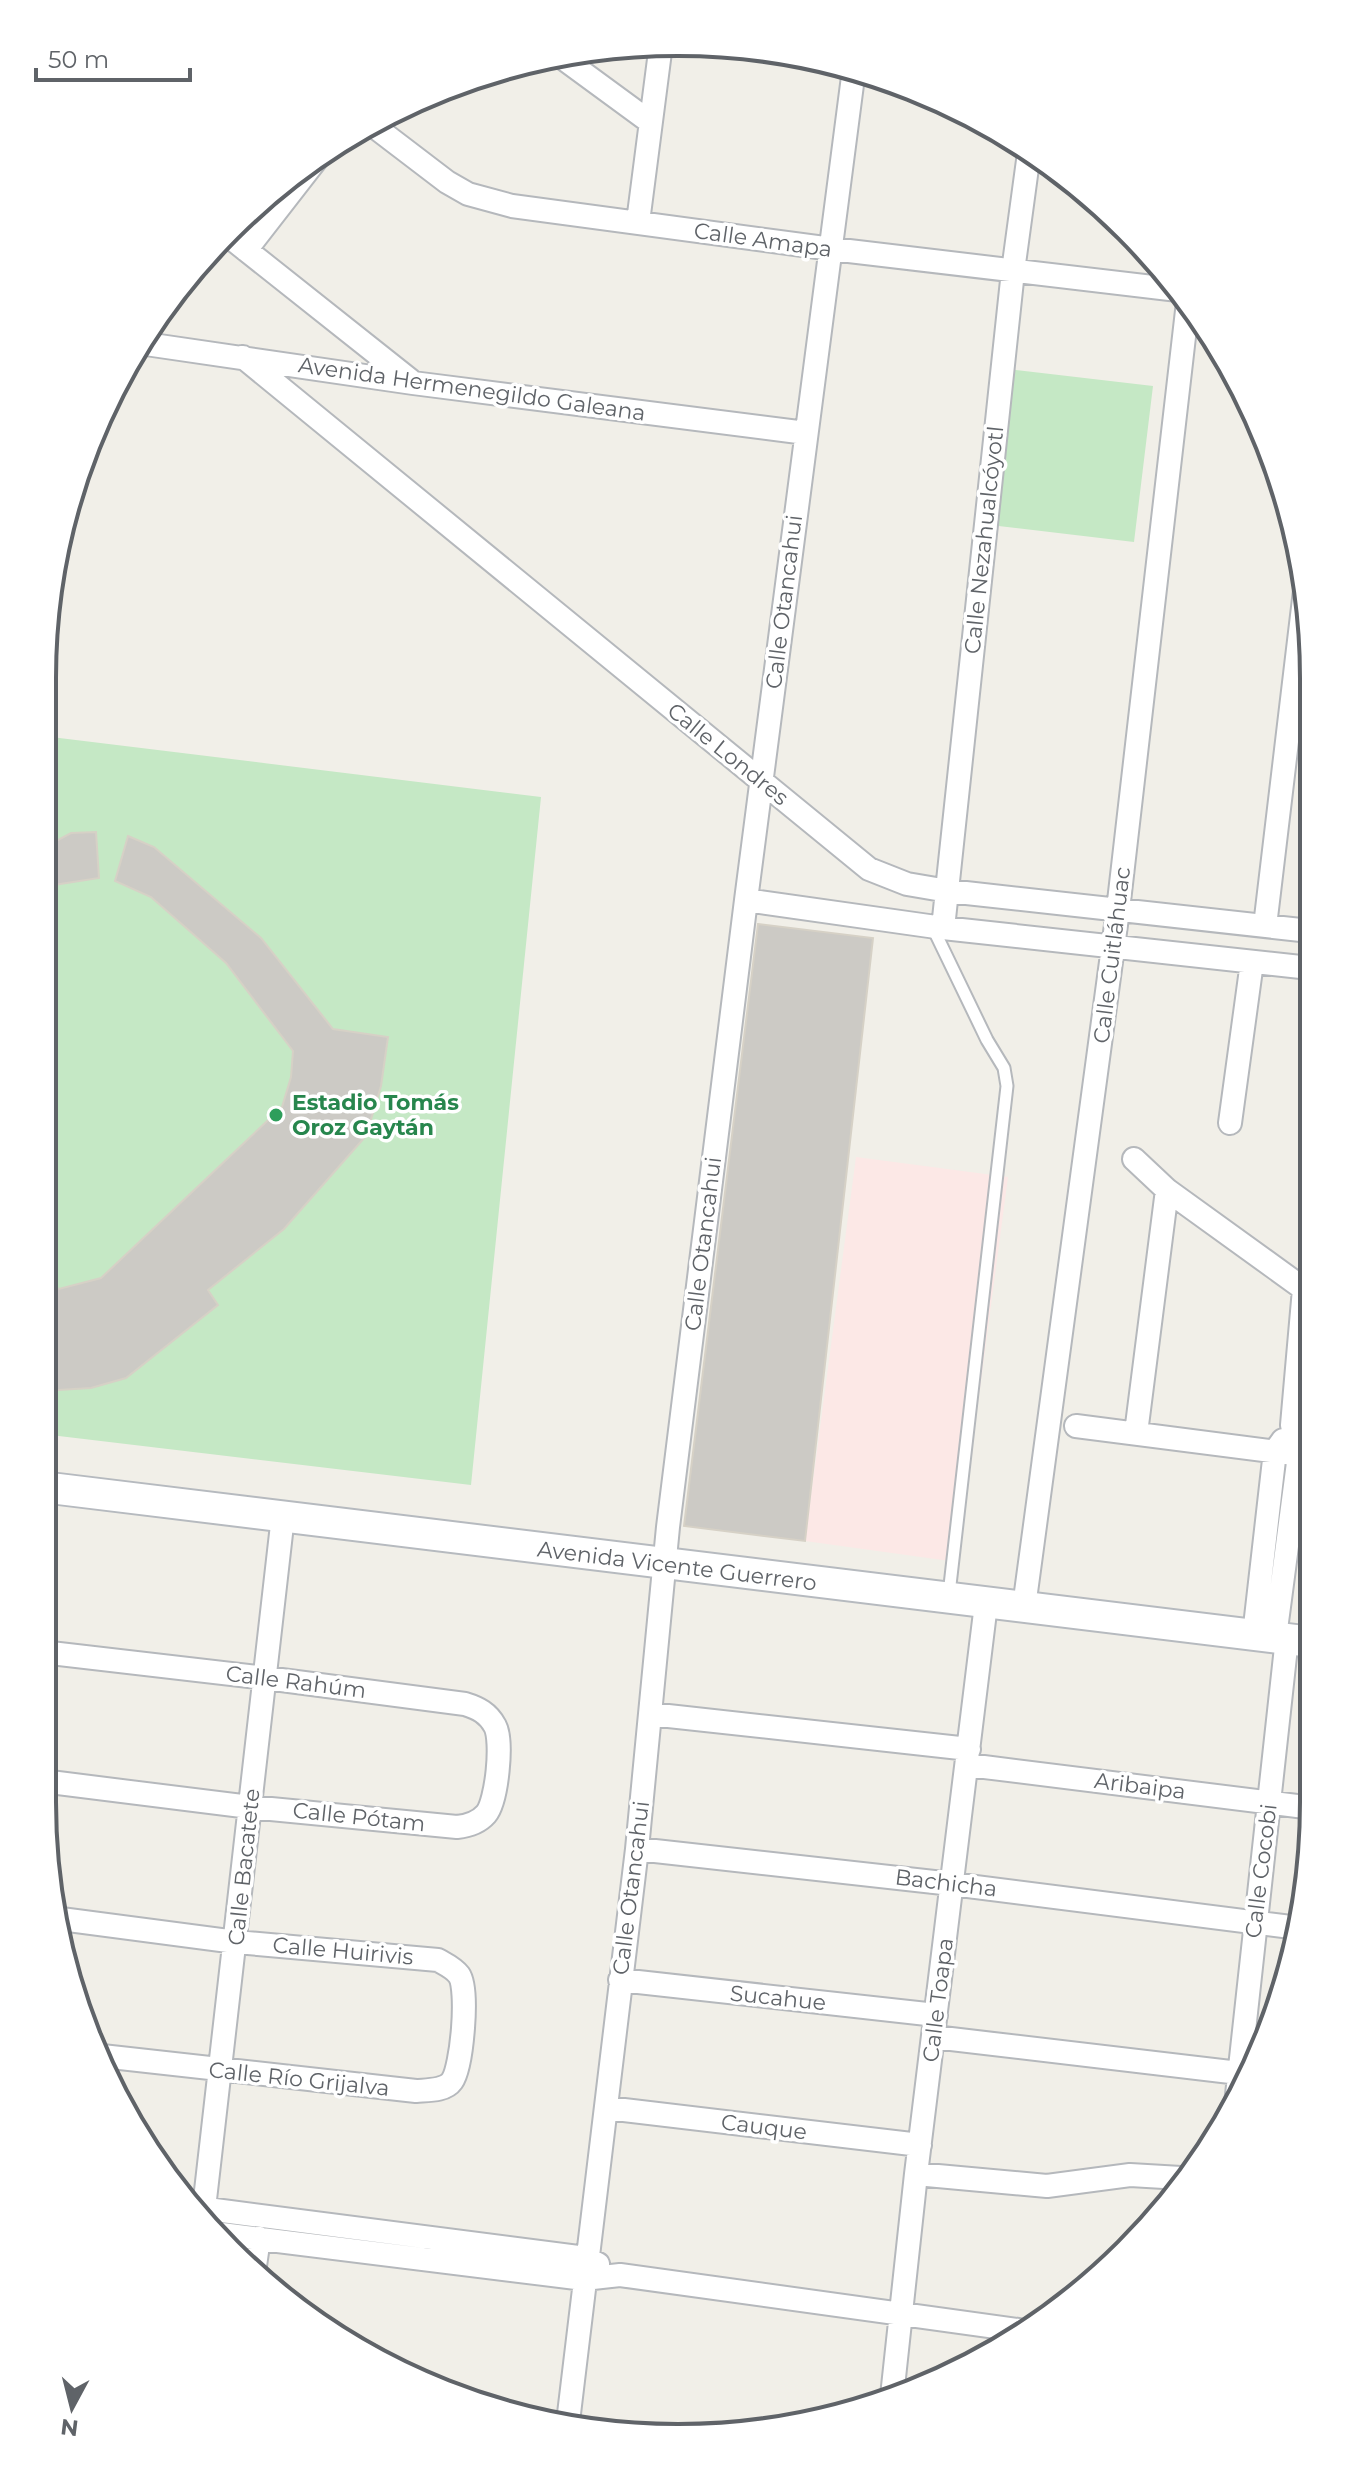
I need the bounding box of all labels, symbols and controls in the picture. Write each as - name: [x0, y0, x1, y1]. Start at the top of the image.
- scale bar: [36, 32, 190, 82]
- text: 50 m: [48, 45, 109, 74]
- street label: Calle Amapa: [692, 217, 834, 263]
- street label: Avenida Hermenegildo Galeana: [297, 351, 647, 427]
- street label: Calle Nezahualcóyotl: [959, 425, 1009, 655]
- street label: Calle Otancahui: [760, 513, 808, 691]
- street label: Calle Londres: [662, 697, 794, 811]
- street label: Calle Cuitláhuac: [1088, 865, 1136, 1045]
- place label: Estadio Tomás Oroz Gaytán: [292, 1089, 459, 1141]
- marker: Estadio Tomás Oroz Gaytán: [267, 1106, 285, 1124]
- street label: Calle Otancahui: [679, 1155, 727, 1333]
- street label: Avenida Vicente Guerrero: [536, 1535, 818, 1597]
- street label: Calle Rahúm: [224, 1660, 368, 1704]
- street label: Aribaipa: [1093, 1767, 1187, 1805]
- street label: Calle Bacatete: [222, 1787, 266, 1947]
- street label: Calle Pótam: [291, 1797, 427, 1837]
- street label: Calle Otancahui: [607, 1799, 655, 1977]
- street label: Calle Cocobi: [1239, 1802, 1283, 1940]
- street label: Bachicha: [893, 1863, 999, 1903]
- street label: Calle Huirivis: [272, 1931, 415, 1971]
- street label: Calle Toapa: [917, 1936, 959, 2064]
- street label: Sucahue: [729, 1980, 827, 2016]
- street label: Calle Río Grijalva: [207, 2056, 391, 2102]
- street label: Cauque: [720, 2108, 808, 2146]
- north arrow: [32, 2368, 112, 2448]
- text: N: [59, 2413, 80, 2442]

